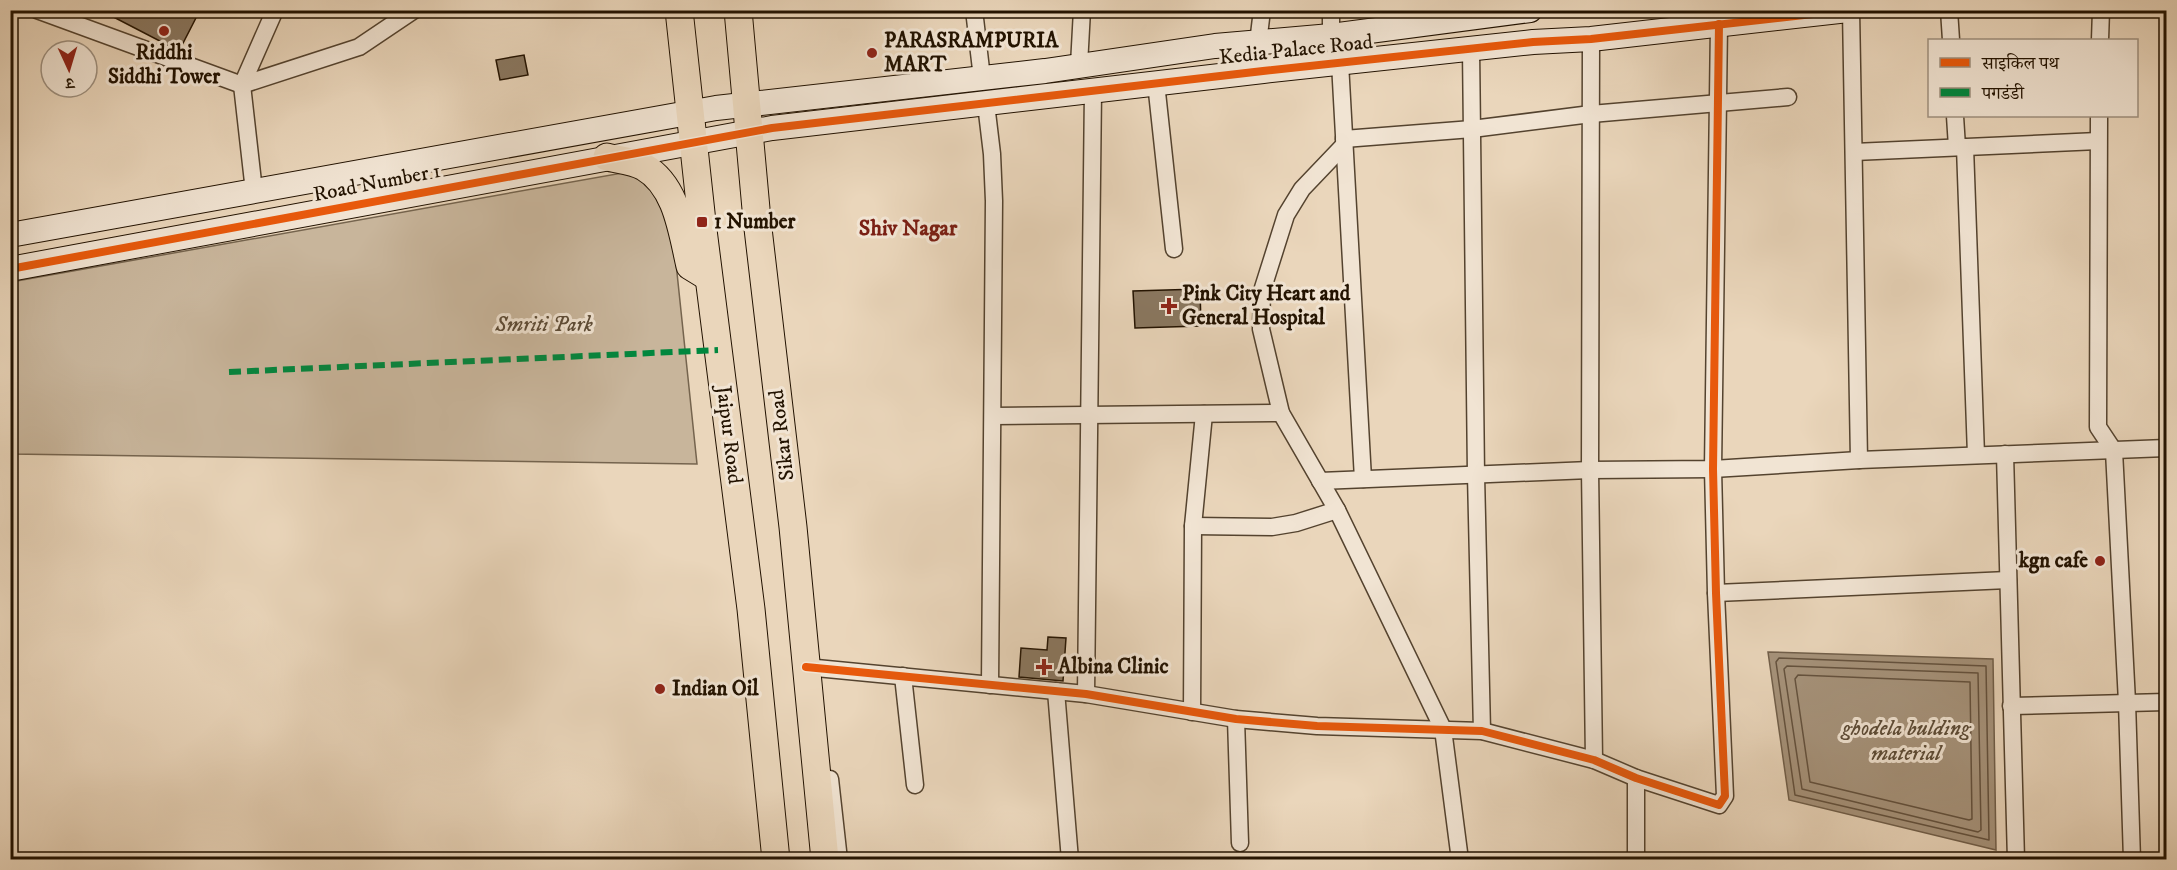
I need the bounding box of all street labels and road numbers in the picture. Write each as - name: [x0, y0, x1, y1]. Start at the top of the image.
- street label: Kedia Palace Road: [1218, 29, 1375, 71]
- street label: Road Number 1: [311, 158, 443, 208]
- street label: Jaipur Road: [710, 382, 748, 486]
- street label: Sikar Road: [763, 387, 800, 482]

